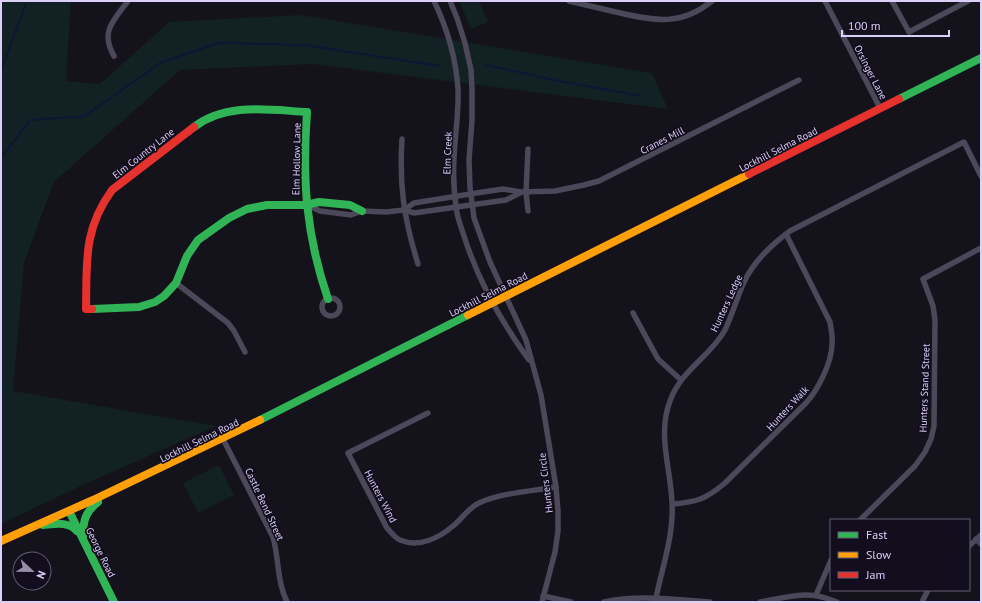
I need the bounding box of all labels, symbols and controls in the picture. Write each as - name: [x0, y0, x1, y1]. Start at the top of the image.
- scale bar: [842, 12, 949, 38]
- text: 100 m: [848, 18, 881, 33]
- street label: Orsinger Lane: [851, 43, 890, 102]
- street label: Elm Hollow Lane: [289, 123, 304, 195]
- street label: Cranes Mill: [638, 124, 687, 157]
- street label: Lockhill Selma Road: [737, 124, 820, 175]
- street label: Elm Country Lane: [110, 125, 177, 182]
- street label: Elm Creek: [440, 131, 455, 175]
- street label: Lockhill Selma Road: [447, 269, 530, 320]
- street label: Hunters Ledge: [708, 272, 745, 334]
- street label: Hunters Stand Street: [916, 343, 933, 433]
- street label: Hunters Walk: [763, 383, 812, 433]
- street label: Lockhill Selma Road: [158, 416, 241, 465]
- street label: Hunters Circle: [535, 452, 556, 514]
- street label: Castle Bend Street: [242, 466, 287, 543]
- street label: Hunters Wind: [361, 468, 400, 525]
- legend: [830, 519, 970, 591]
- street label: George Road: [83, 525, 118, 579]
- text: Fast: [866, 527, 887, 542]
- text: Slow: [866, 547, 891, 562]
- north arrow: [12, 551, 52, 591]
- text: Jam: [865, 567, 885, 582]
- text: N: [33, 569, 49, 581]

